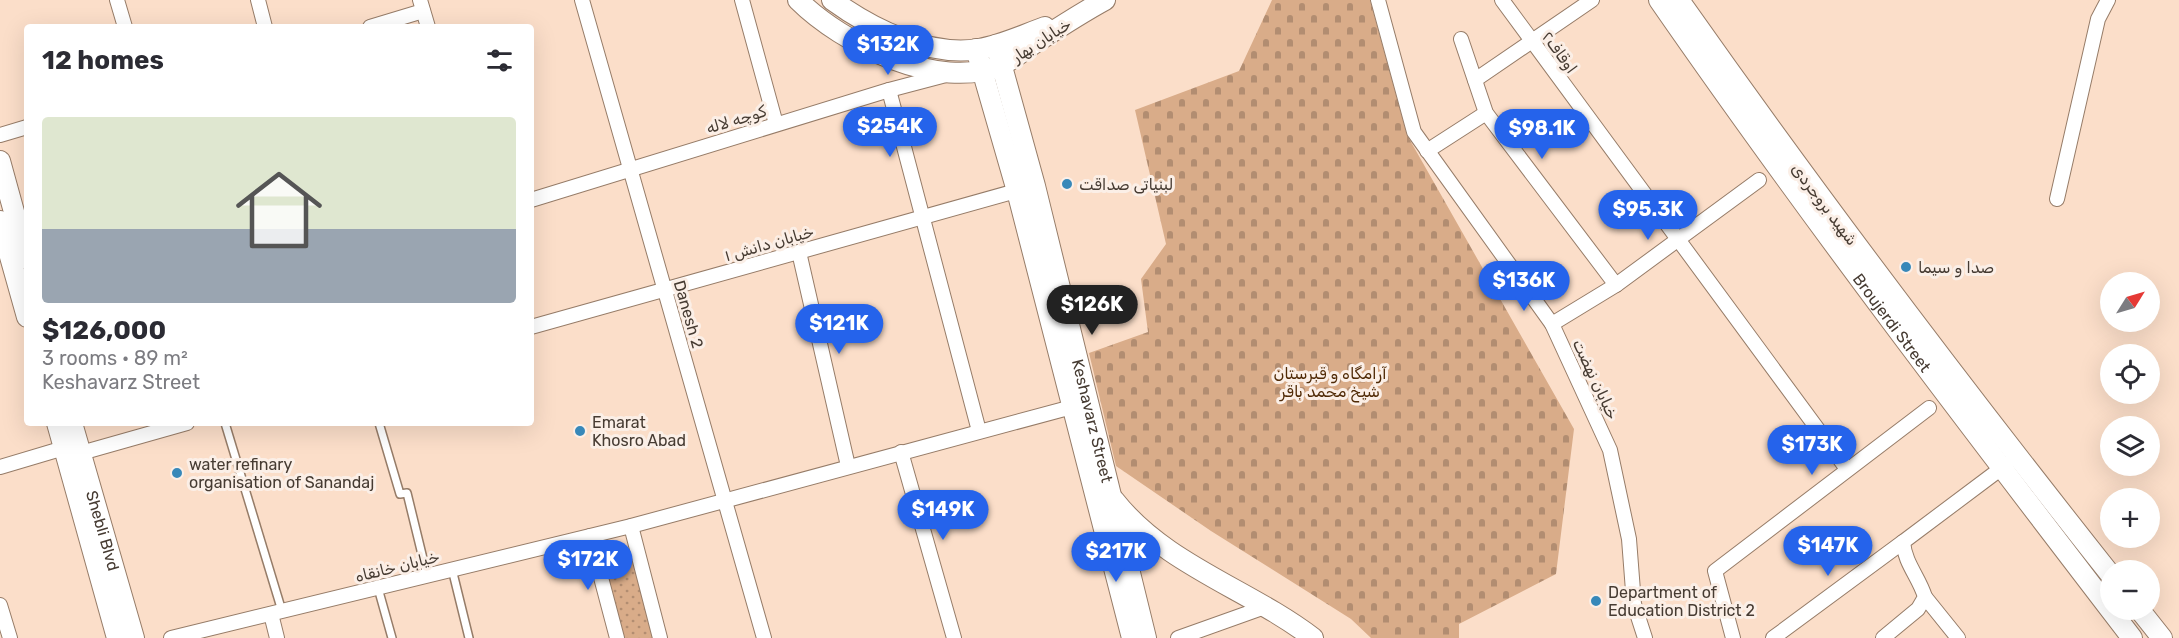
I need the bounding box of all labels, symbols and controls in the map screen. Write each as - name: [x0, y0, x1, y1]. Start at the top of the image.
- street label: خیابان بهار: [1007, 14, 1075, 68]
- pin: $132K: [846, 25, 930, 76]
- street label: اوقاف۲: [1537, 28, 1581, 78]
- text: $132K: [857, 32, 919, 56]
- icon: filters: [483, 44, 516, 77]
- text: 12 homes: [42, 45, 164, 76]
- street label: کوچه لاله: [704, 101, 770, 139]
- pin: $254K: [848, 107, 932, 158]
- pin: $98.1K: [1493, 109, 1591, 160]
- text: $254K: [857, 114, 923, 138]
- text: $98.1K: [1508, 116, 1576, 140]
- icon: home: [225, 156, 333, 264]
- street label: شهید بروجردی: [1787, 160, 1862, 250]
- place label: لبنیاتی ‌صداقت: [1079, 175, 1173, 194]
- marker: لبنیاتی ‌صداقت: [1060, 177, 1074, 191]
- pin: $95.3K: [1599, 190, 1697, 241]
- text: $95.3K: [1612, 197, 1684, 221]
- street label: خیابان دانش ۱: [722, 222, 816, 265]
- place label: صدا و سیما: [1918, 258, 1994, 278]
- marker: صدا و سیما: [1899, 260, 1913, 274]
- pin: $136K: [1482, 261, 1566, 312]
- text: $136K: [1493, 268, 1555, 292]
- street label: Broujerdi Street: [1849, 270, 1935, 376]
- north arrow: [2100, 272, 2160, 332]
- map controls: [2100, 272, 2160, 620]
- street label: Danesh 2: [670, 278, 707, 350]
- pin: $126K: [1050, 285, 1134, 336]
- text: $126K: [1061, 292, 1123, 316]
- pin: $121K: [797, 304, 881, 355]
- text: $121K: [809, 311, 869, 335]
- text: $126,000: [42, 315, 166, 346]
- street label: خیابان نهضت: [1568, 336, 1622, 423]
- button: locate: [2100, 344, 2160, 404]
- text: 3 rooms · 89 m²: [42, 346, 188, 370]
- street label: Keshavarz Street: [1068, 357, 1116, 485]
- park label: آرامگاه و قبرستان شیخ محمد باقر: [1273, 364, 1387, 403]
- text: Keshavarz Street: [42, 370, 200, 394]
- place label: Emarat Khosro Abad: [592, 413, 686, 450]
- button: layers: [2100, 416, 2160, 476]
- marker: Emarat Khosro Abad: [573, 424, 587, 438]
- pin: $173K: [1770, 425, 1854, 476]
- text: $173K: [1781, 432, 1843, 456]
- place label: water refinary organisation of Sanandaj: [189, 455, 374, 492]
- marker: water refinary organisation of Sanandaj: [170, 466, 184, 480]
- street label: Shebli Blvd: [82, 488, 123, 573]
- button: +: [2100, 488, 2160, 548]
- pin: $149K: [901, 490, 985, 541]
- text: $149K: [912, 497, 974, 521]
- pin: $147K: [1786, 526, 1870, 577]
- pin: $217K: [1074, 532, 1158, 583]
- text: $147K: [1797, 533, 1859, 557]
- text: $217K: [1085, 539, 1147, 563]
- pin: $172K: [546, 540, 630, 591]
- street label: خیابان خانقاه: [353, 547, 441, 586]
- text: $172K: [557, 547, 619, 571]
- button: −: [2100, 560, 2160, 620]
- place label: Department of Education District 2: [1608, 583, 1755, 620]
- marker: Department of Education District 2: [1589, 594, 1603, 608]

